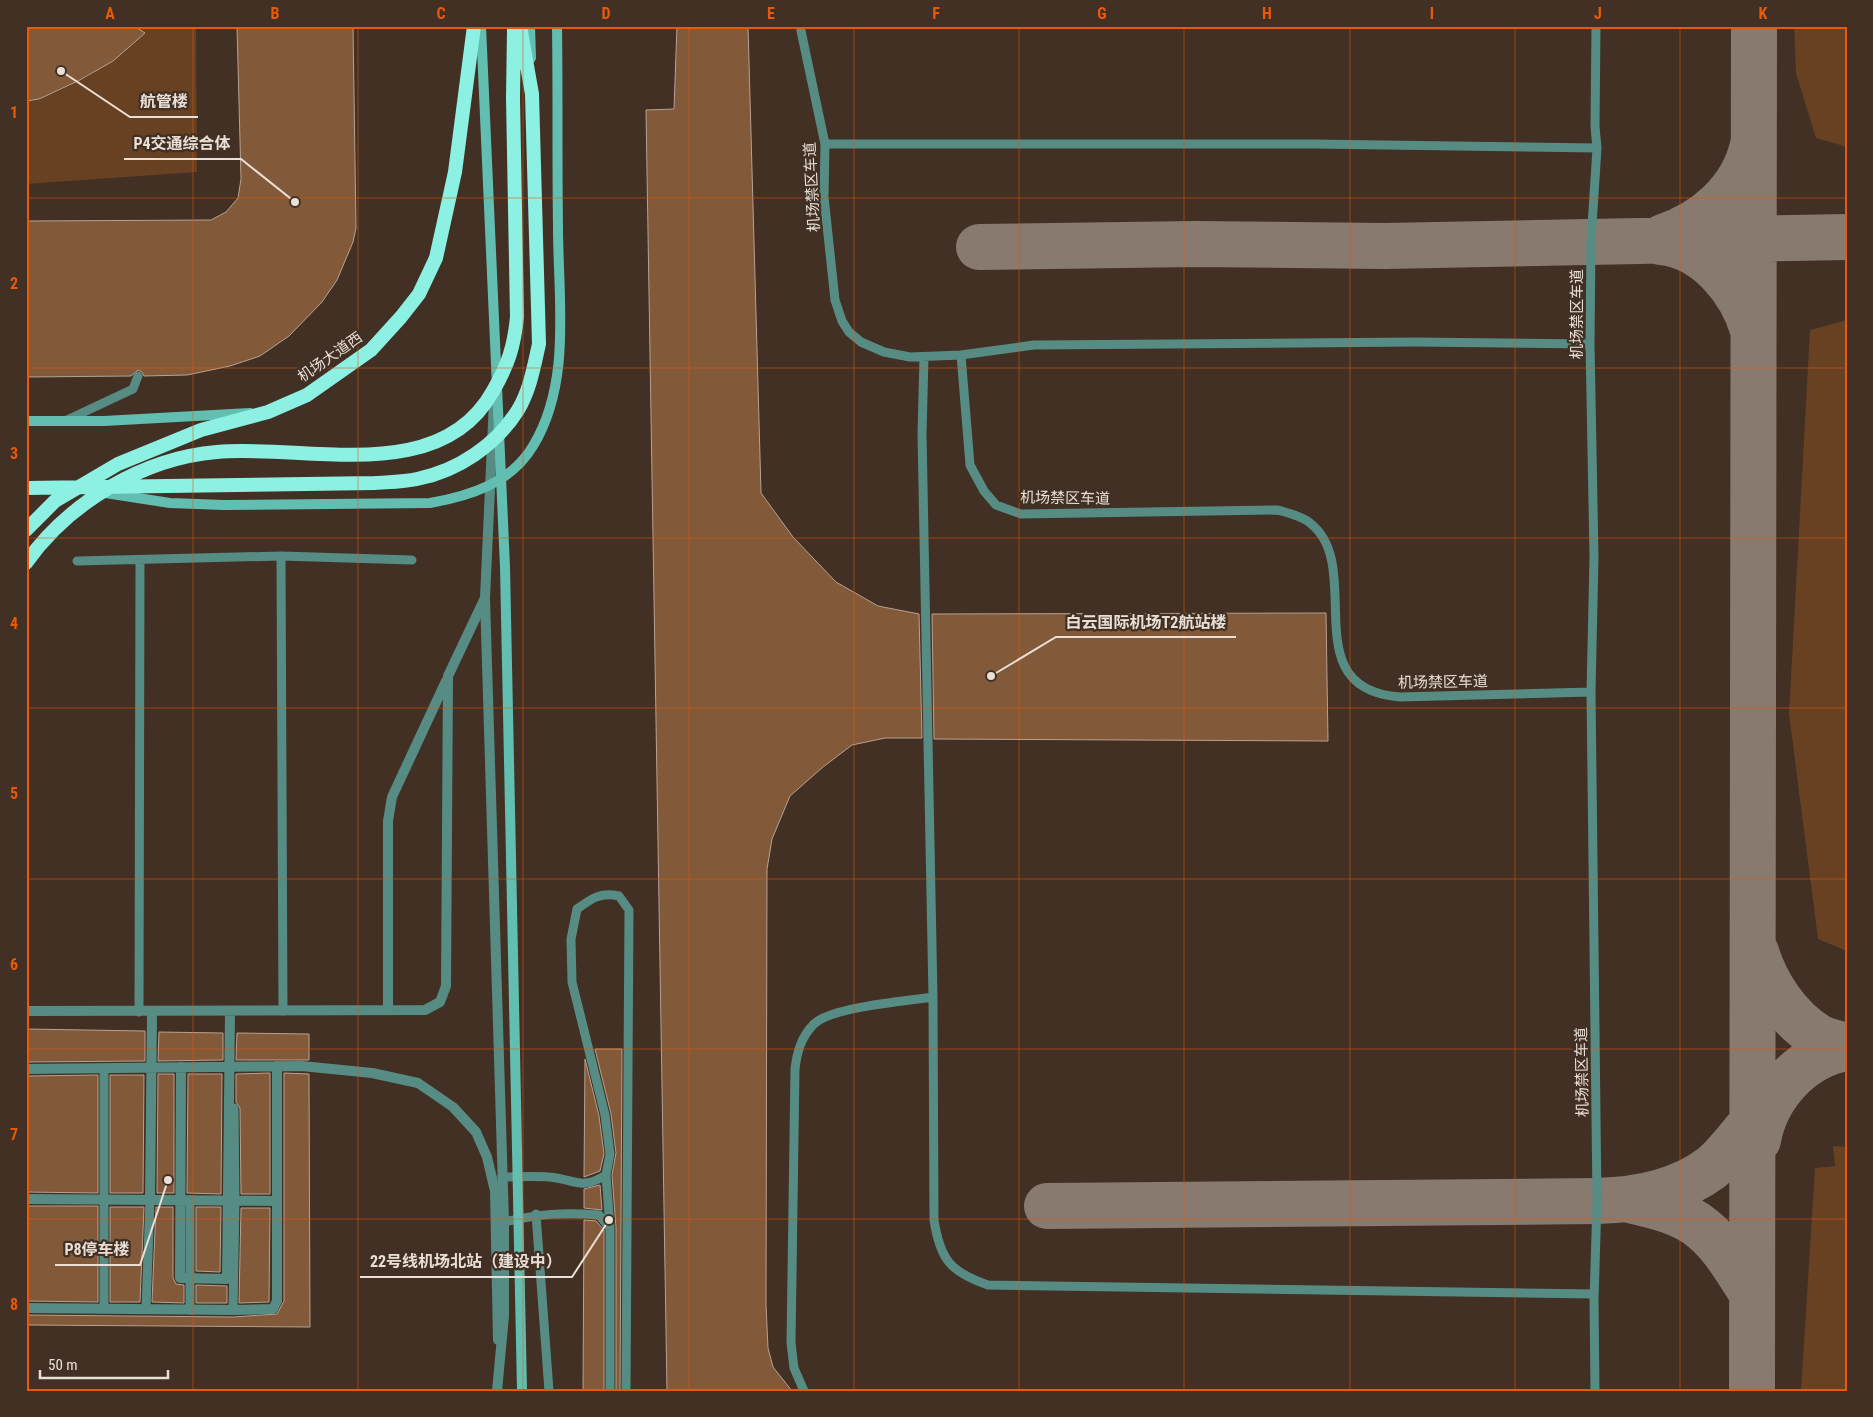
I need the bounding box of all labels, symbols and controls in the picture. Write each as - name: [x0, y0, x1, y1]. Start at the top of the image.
- text: A: [105, 4, 115, 23]
- text: B: [271, 4, 280, 23]
- text: C: [436, 4, 446, 23]
- text: D: [601, 4, 611, 23]
- text: E: [767, 4, 775, 23]
- text: F: [932, 4, 940, 23]
- text: G: [1097, 4, 1107, 23]
- text: H: [1262, 4, 1272, 23]
- text: I: [1430, 4, 1434, 23]
- text: J: [1594, 4, 1602, 23]
- text: K: [1759, 4, 1768, 23]
- callout: 航管楼: [130, 86, 198, 117]
- text: 航管楼: [140, 92, 188, 111]
- text: 1: [10, 103, 18, 122]
- callout: P4交通综合体: [124, 128, 241, 159]
- text: P4交通综合体: [133, 134, 231, 153]
- street label: 机场禁区车道: [801, 142, 823, 232]
- street label: 机场禁区车道: [1568, 269, 1586, 359]
- text: 2: [10, 274, 18, 293]
- street label: 机场大道西: [294, 328, 366, 386]
- text: 3: [10, 444, 18, 463]
- street label: 机场禁区车道: [1020, 488, 1110, 508]
- callout: 白云国际机场T2航站楼: [1056, 606, 1236, 637]
- text: 白云国际机场T2航站楼: [1066, 613, 1226, 632]
- text: 4: [10, 614, 18, 633]
- street label: 机场禁区车道: [1398, 672, 1488, 692]
- text: 5: [10, 784, 18, 803]
- text: 6: [10, 955, 18, 974]
- street label: 机场禁区车道: [1572, 1027, 1592, 1117]
- text: 7: [10, 1125, 18, 1144]
- callout: P8停车楼: [55, 1234, 140, 1265]
- text: P8停车楼: [64, 1240, 130, 1259]
- callout: 22号线机场北站（建设中）: [360, 1246, 572, 1277]
- text: 22号线机场北站（建设中）: [370, 1252, 562, 1271]
- text: 8: [10, 1295, 18, 1314]
- scale bar: [40, 1347, 168, 1379]
- text: 50 m: [48, 1356, 78, 1374]

